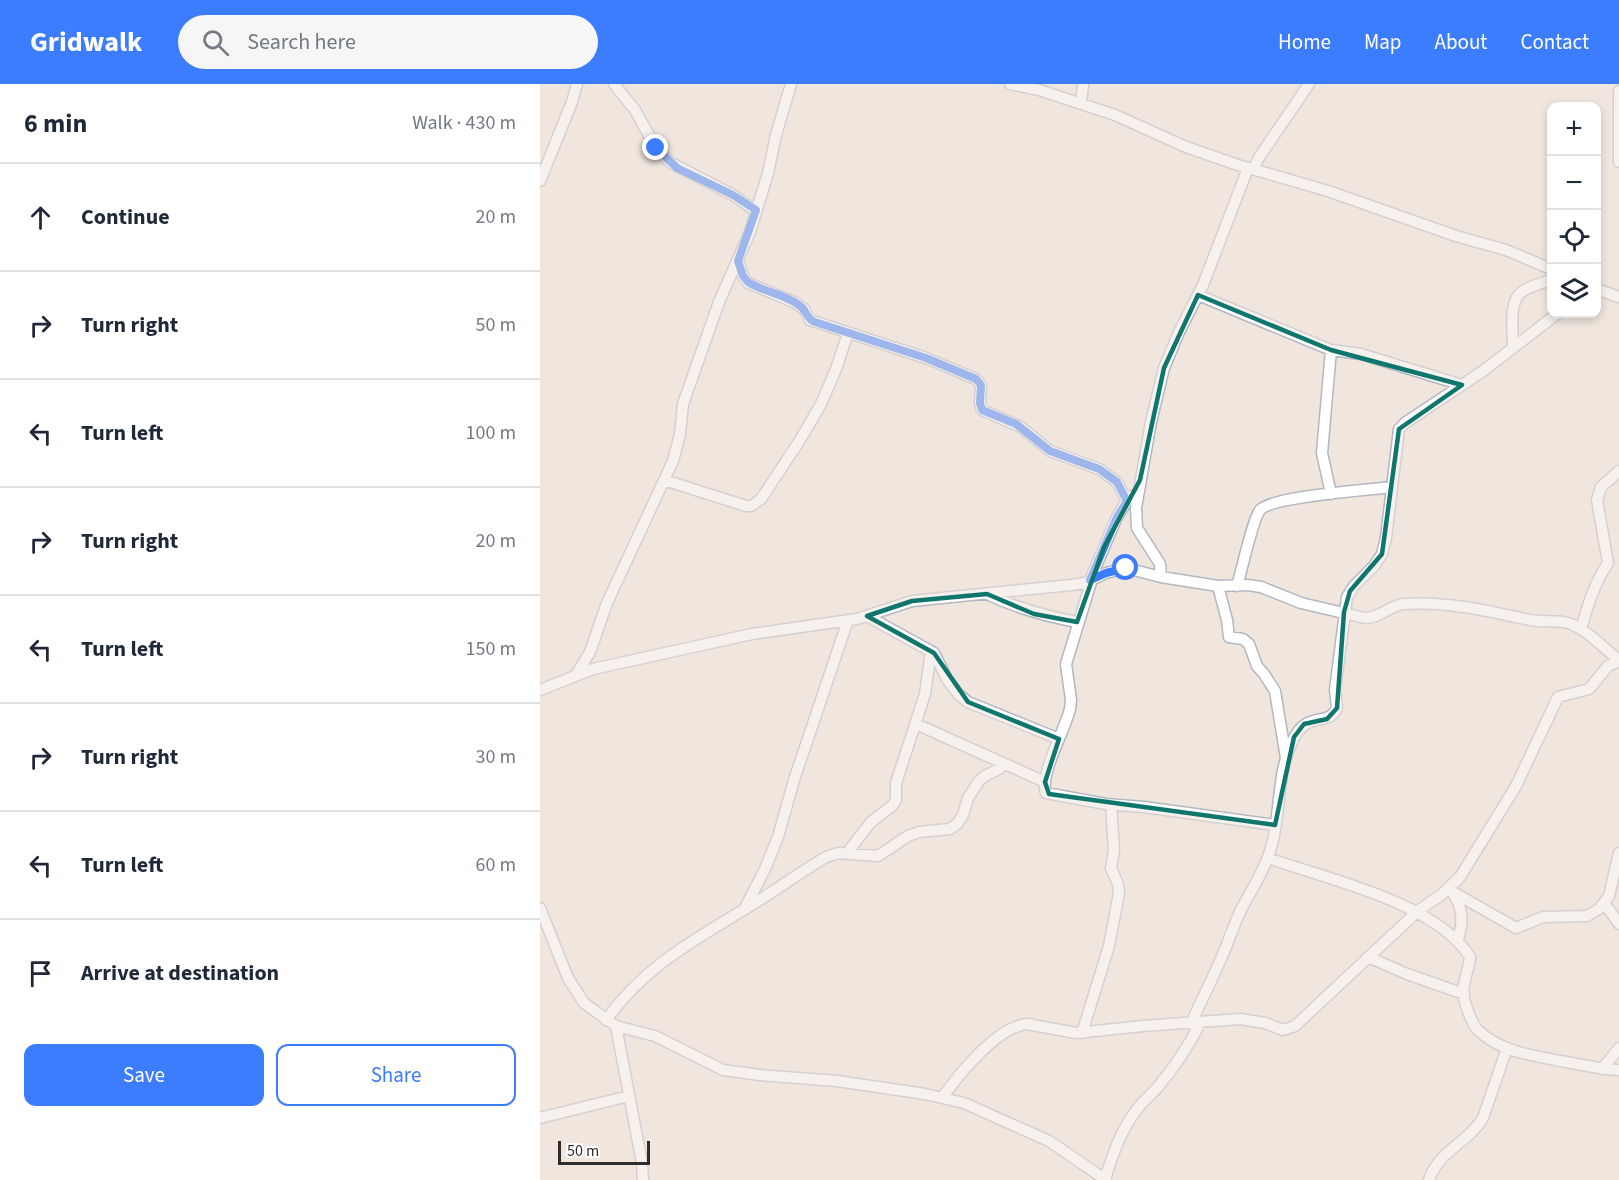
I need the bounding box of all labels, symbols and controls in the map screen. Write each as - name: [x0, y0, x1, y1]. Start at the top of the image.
- search box: [178, 15, 598, 69]
- text: Gridwalk: [30, 22, 142, 62]
- icon: search: [199, 26, 232, 59]
- text: Search here: [247, 26, 356, 58]
- text: Home: [1278, 27, 1331, 57]
- text: Map: [1364, 27, 1402, 57]
- text: About: [1435, 27, 1487, 57]
- text: Contact: [1520, 27, 1589, 57]
- map controls: [1547, 102, 1601, 318]
- button: +: [1547, 102, 1601, 156]
- text: 6 min: [24, 105, 87, 142]
- text: Walk · 430 m: [412, 109, 516, 137]
- route end: [642, 134, 668, 160]
- button: −: [1547, 156, 1601, 210]
- icon: ahead: [24, 201, 57, 234]
- text: Continue: [81, 201, 170, 233]
- text: 20 m: [476, 203, 516, 231]
- button: locate: [1547, 210, 1601, 264]
- button: layers: [1547, 264, 1601, 318]
- icon: right: [24, 309, 57, 342]
- text: Turn right: [81, 309, 178, 341]
- text: 50 m: [476, 311, 516, 339]
- icon: left: [24, 417, 57, 450]
- text: Turn left: [81, 417, 163, 449]
- text: 100 m: [466, 419, 516, 447]
- icon: right: [24, 525, 57, 558]
- text: Turn right: [81, 525, 178, 557]
- text: 20 m: [476, 527, 516, 555]
- route start: [1112, 554, 1138, 580]
- icon: left: [24, 633, 57, 666]
- text: Turn left: [81, 633, 163, 665]
- text: 150 m: [466, 635, 516, 663]
- icon: right: [24, 741, 57, 774]
- text: Turn right: [81, 741, 178, 773]
- text: 30 m: [476, 743, 516, 771]
- icon: left: [24, 849, 57, 882]
- text: Turn left: [81, 849, 163, 881]
- text: 60 m: [476, 851, 516, 879]
- icon: arrive: [24, 957, 57, 990]
- text: Arrive at destination: [81, 957, 279, 989]
- button: Save: [24, 1044, 264, 1106]
- button: Share: [276, 1044, 516, 1106]
- scale bar: [558, 1138, 650, 1166]
- text: 50 m: [567, 1140, 599, 1162]

